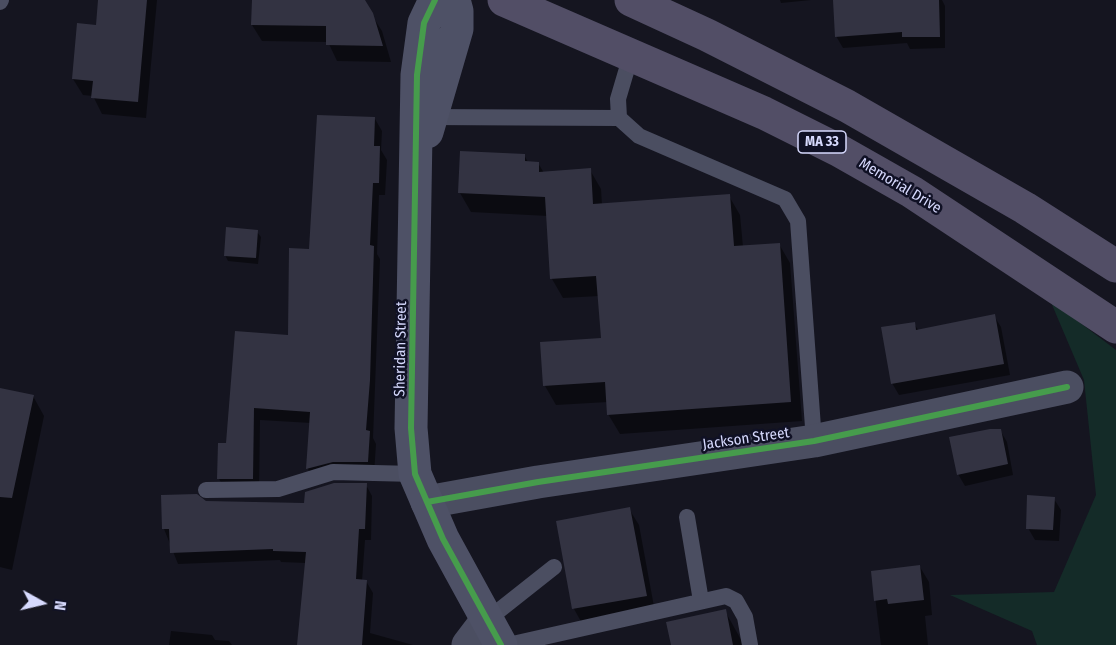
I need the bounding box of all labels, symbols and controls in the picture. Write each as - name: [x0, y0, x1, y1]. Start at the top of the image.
- road number: MA 33: [798, 131, 846, 153]
- street label: Memorial Drive: [856, 154, 944, 218]
- street label: Sheridan Street: [391, 301, 411, 397]
- street label: Jackson Street: [701, 424, 791, 454]
- north arrow: [12, 573, 72, 633]
- text: N: [50, 600, 70, 612]

